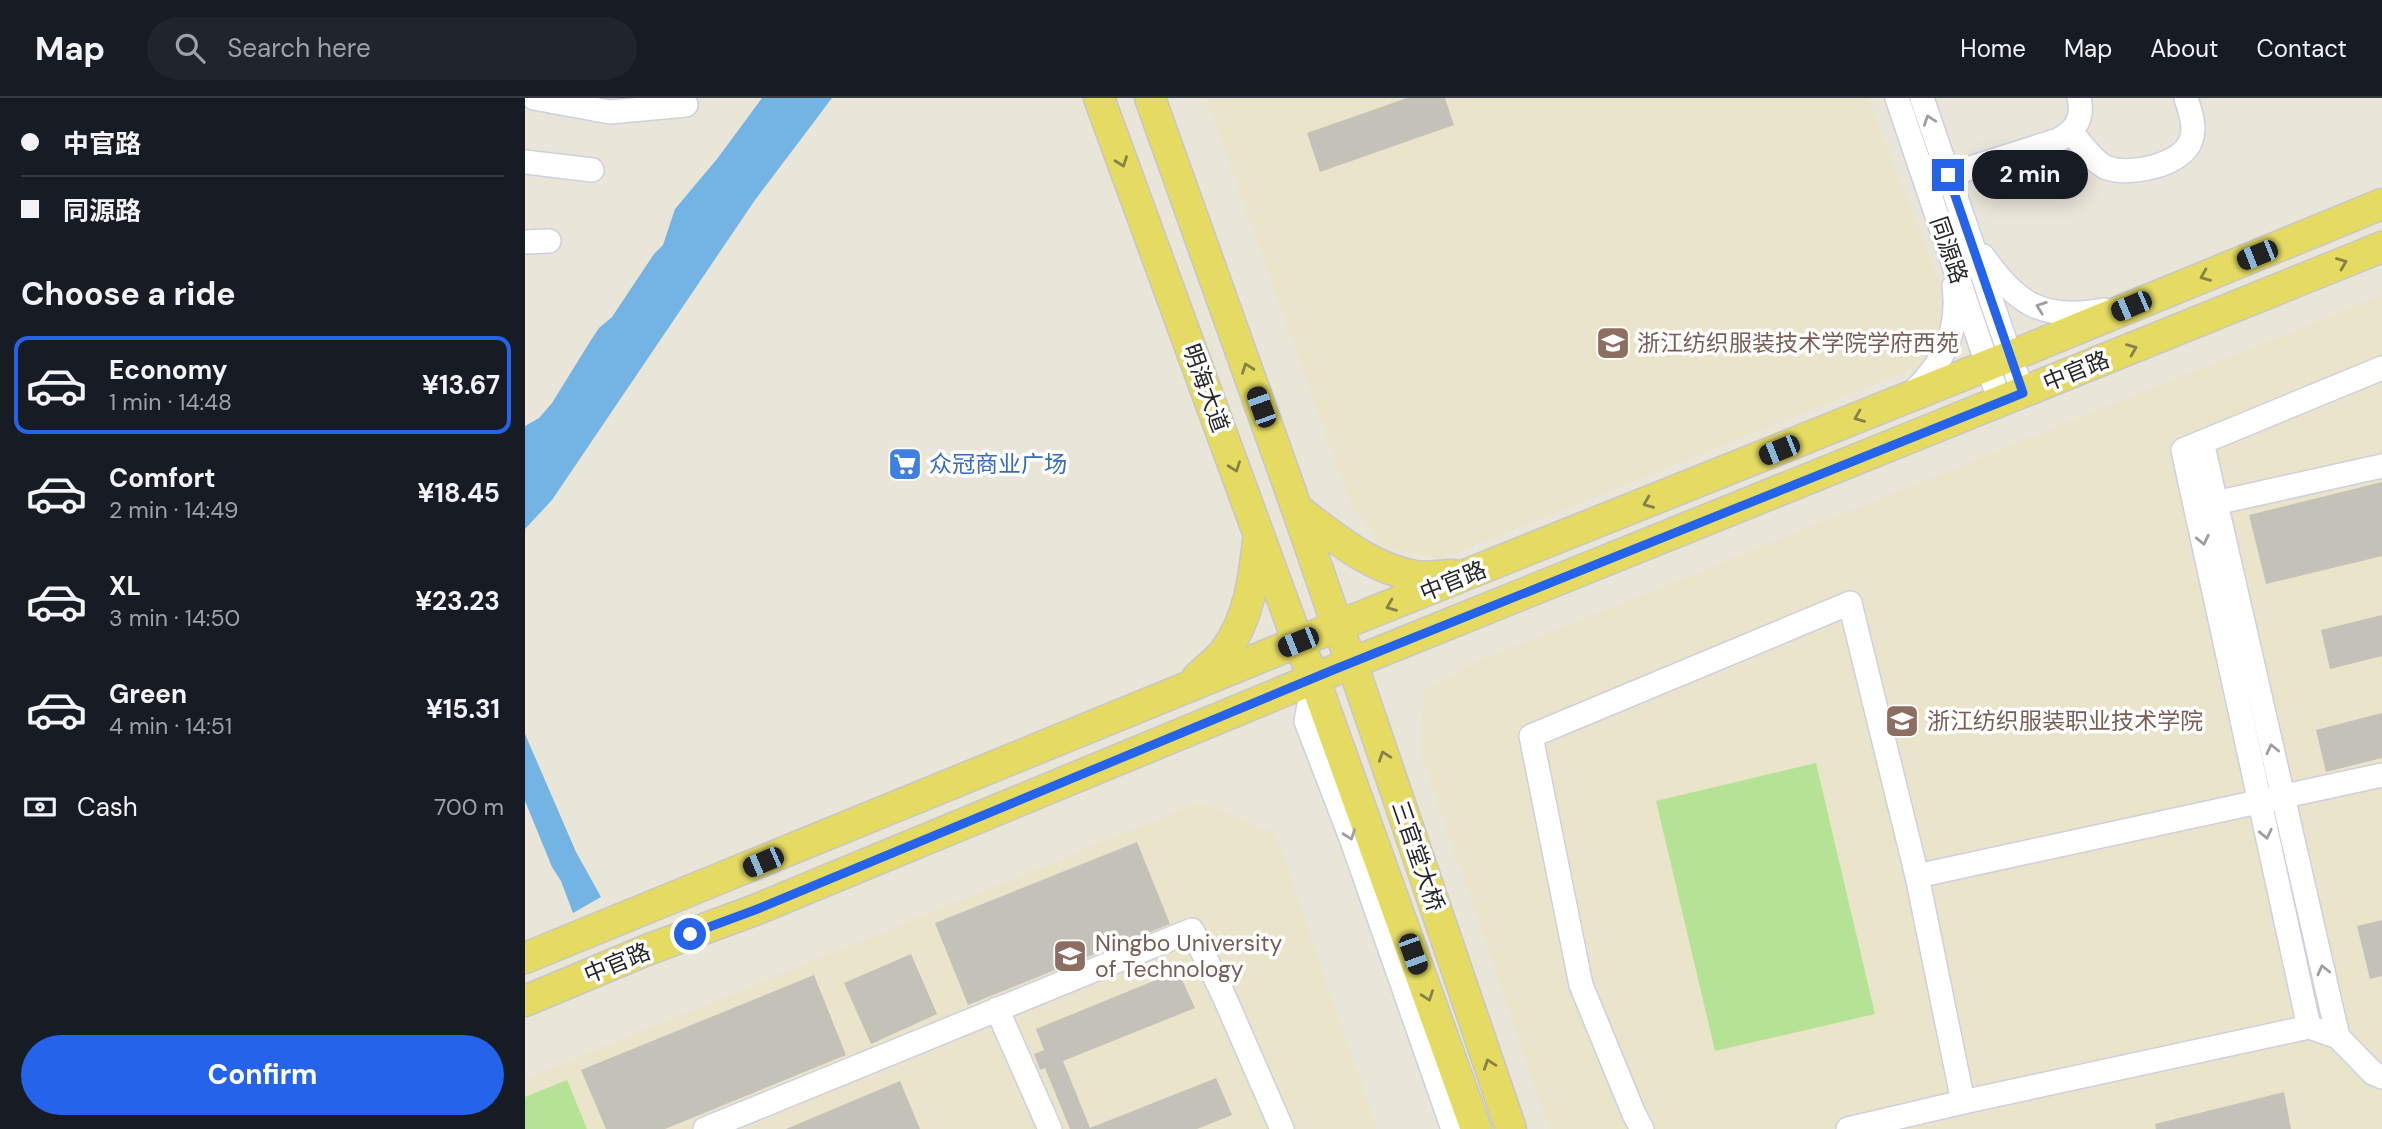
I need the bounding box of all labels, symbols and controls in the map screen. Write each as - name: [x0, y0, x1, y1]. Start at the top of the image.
- search box: [147, 17, 637, 80]
- text: Map: [35, 27, 105, 70]
- icon: search: [171, 29, 209, 67]
- text: Search here: [227, 31, 371, 65]
- text: Home: [1960, 33, 2026, 64]
- text: Map: [2064, 33, 2112, 64]
- text: About: [2150, 33, 2219, 64]
- text: Contact: [2257, 33, 2347, 64]
- one-way arrow: [1923, 114, 1937, 126]
- text: 中官路: [63, 127, 141, 161]
- callout: 2 min: [1973, 150, 2088, 200]
- one-way arrow: [1114, 156, 1128, 168]
- route end: [1932, 159, 1964, 191]
- text: 2 min: [2000, 159, 2060, 189]
- text: 同源路: [63, 194, 141, 228]
- street label: 同源路: [1924, 212, 1974, 288]
- car: [2234, 237, 2281, 273]
- one-way arrow: [2336, 257, 2348, 271]
- one-way arrow: [2200, 267, 2212, 281]
- text: Choose a ride: [21, 273, 236, 315]
- car: [2108, 288, 2155, 324]
- one-way arrow: [2035, 301, 2047, 315]
- school or university icon: 浙江纺织服装技术学院学府西苑: [1594, 324, 1632, 362]
- place label: 浙江纺织服装技术学院学府西苑: [1637, 328, 1959, 358]
- street label: 明海大道: [1176, 340, 1236, 436]
- one-way arrow: [2125, 343, 2137, 357]
- street label: 中官路: [2038, 344, 2114, 398]
- text: Economy: [109, 353, 227, 387]
- icon: car: [25, 354, 88, 417]
- one-way arrow: [1241, 362, 1255, 374]
- text: ¥13.67: [422, 368, 500, 402]
- car: [1244, 384, 1279, 430]
- text: 1 min · 14:48: [109, 387, 232, 417]
- one-way arrow: [1853, 409, 1865, 423]
- car: [1756, 432, 1803, 468]
- supermarket icon: 众冠商业广场: [886, 445, 924, 483]
- place label: 众冠商业广场: [929, 449, 1067, 479]
- text: Comfort: [109, 461, 215, 495]
- one-way arrow: [1227, 461, 1241, 473]
- icon: car: [25, 462, 88, 525]
- text: ¥18.45: [418, 476, 500, 510]
- one-way arrow: [1642, 494, 1654, 508]
- text: 2 min · 14:49: [109, 495, 239, 525]
- one-way arrow: [2194, 534, 2209, 546]
- street label: 中官路: [1415, 554, 1491, 608]
- text: XL: [109, 569, 141, 603]
- icon: car: [25, 570, 88, 633]
- text: ¥23.23: [415, 584, 500, 618]
- one-way arrow: [1386, 598, 1398, 612]
- text: 3 min · 14:50: [109, 603, 240, 633]
- car: [1275, 624, 1322, 660]
- text: Green: [109, 677, 187, 711]
- icon: car: [25, 678, 88, 741]
- text: ¥15.31: [426, 692, 500, 726]
- school or university icon: 浙江纺织服装职业技术学院: [1883, 702, 1921, 740]
- place label: 浙江纺织服装职业技术学院: [1927, 706, 2203, 736]
- text: 4 min · 14:51: [109, 711, 232, 741]
- one-way arrow: [2266, 743, 2281, 755]
- one-way arrow: [1378, 751, 1392, 763]
- icon: cash: [21, 788, 59, 826]
- text: Cash: [77, 790, 138, 824]
- text: 700 m: [434, 792, 504, 822]
- street label: 三官堂大桥: [1385, 797, 1451, 915]
- one-way arrow: [2258, 828, 2273, 840]
- one-way arrow: [1341, 829, 1355, 841]
- car: [740, 844, 787, 880]
- route start: [674, 918, 706, 950]
- place label: Ningbo University of Technology: [1095, 928, 1283, 984]
- car: [1396, 931, 1431, 977]
- street label: 中官路: [579, 936, 655, 990]
- school or university icon: Ningbo University of Technology: [1051, 937, 1089, 975]
- one-way arrow: [2317, 964, 2331, 976]
- one-way arrow: [1420, 989, 1434, 1001]
- button: Confirm: [21, 1035, 504, 1115]
- one-way arrow: [1483, 1059, 1497, 1071]

